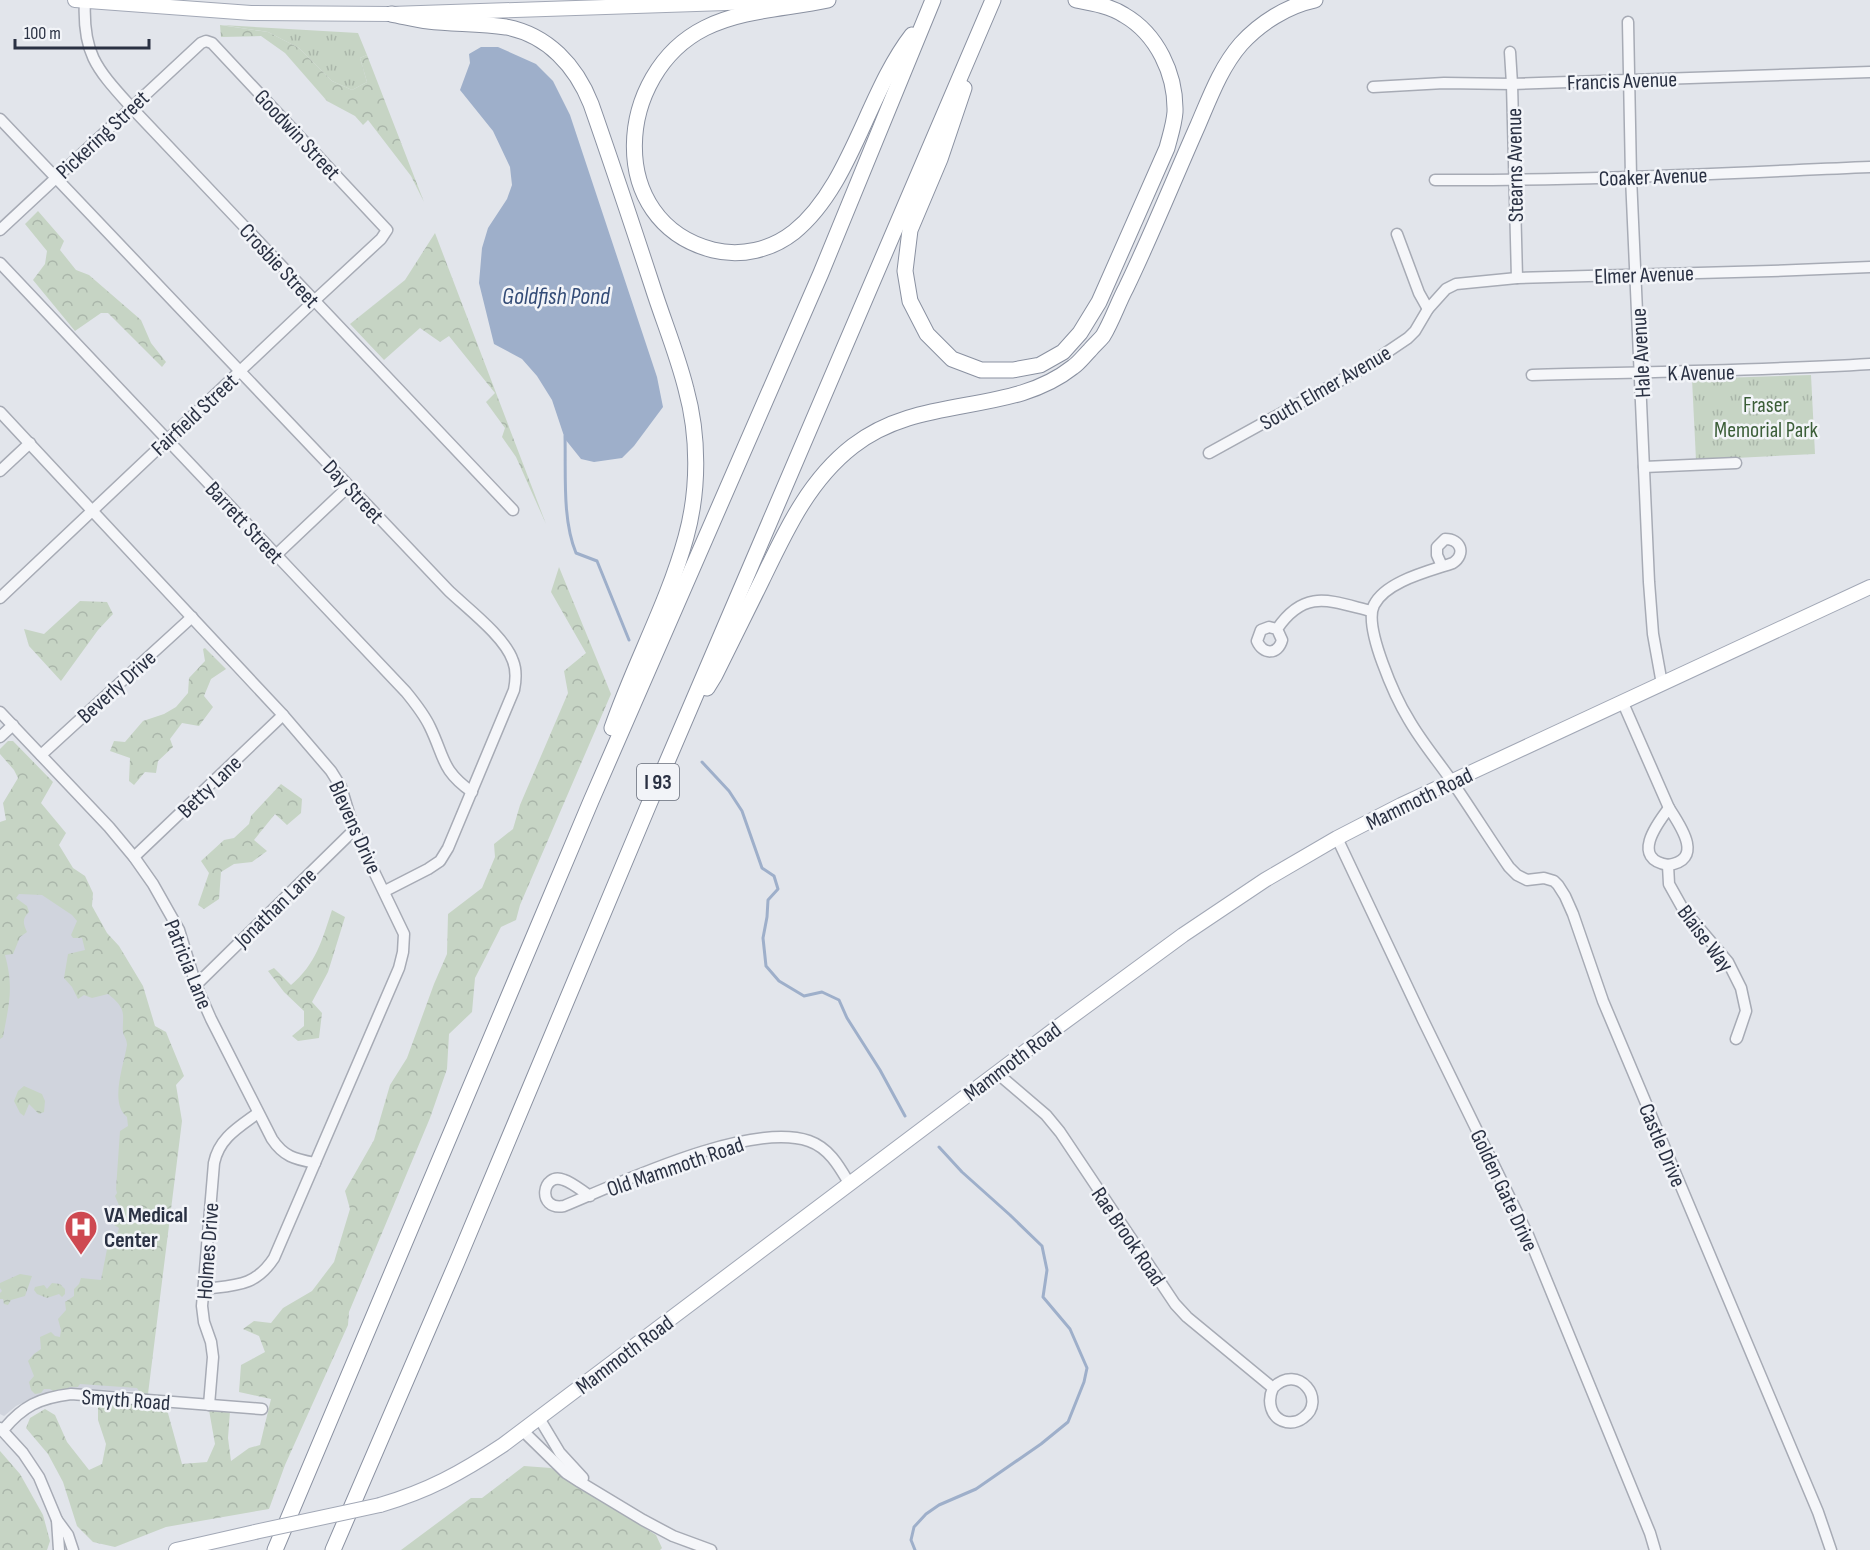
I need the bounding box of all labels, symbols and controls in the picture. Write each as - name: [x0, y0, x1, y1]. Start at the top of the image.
- scale bar: [15, 12, 148, 50]
- text: 100 m: [24, 23, 61, 44]
- street label: Francis Avenue: [1566, 66, 1678, 97]
- street label: Goodwin Street: [248, 84, 346, 186]
- street label: Pickering Street: [51, 85, 155, 185]
- street label: Stearns Avenue: [1501, 108, 1530, 222]
- street label: Coaker Avenue: [1598, 162, 1708, 193]
- street label: Crosbie Street: [233, 218, 325, 314]
- street label: Elmer Avenue: [1594, 260, 1694, 291]
- water label: Goldfish Pond: [502, 282, 611, 311]
- street label: Hale Avenue: [1626, 307, 1657, 399]
- street label: South Elmer Avenue: [1255, 340, 1396, 437]
- street label: K Avenue: [1667, 359, 1735, 388]
- street label: Fairfield Street: [146, 368, 244, 462]
- park label: Fraser Memorial Park: [1714, 392, 1819, 444]
- street label: Day Street: [317, 455, 389, 530]
- street label: Barrett Street: [199, 476, 289, 570]
- street label: Beverly Drive: [72, 645, 162, 729]
- street label: Betty Lane: [172, 750, 248, 824]
- street label: Mammoth Road: [1362, 762, 1477, 837]
- road number: I 93: [637, 764, 679, 800]
- street label: Blevens Drive: [322, 777, 387, 878]
- street label: Jonathan Lane: [229, 862, 323, 955]
- street label: Blaise Way: [1671, 900, 1739, 978]
- street label: Patricia Lane: [157, 916, 218, 1013]
- street label: Mammoth Road: [959, 1017, 1067, 1108]
- street label: Castle Drive: [1632, 1100, 1691, 1191]
- street label: Golden Gate Drive: [1464, 1125, 1544, 1256]
- street label: Old Mammoth Road: [604, 1131, 747, 1203]
- street label: Rae Brook Road: [1085, 1182, 1171, 1291]
- place label: VA Medical Center: [104, 1202, 188, 1254]
- street label: Holmes Drive: [192, 1202, 225, 1301]
- hospital icon: VA Medical Center: [63, 1209, 99, 1256]
- street label: Mammoth Road: [571, 1310, 679, 1401]
- street label: Smyth Road: [81, 1384, 171, 1417]

